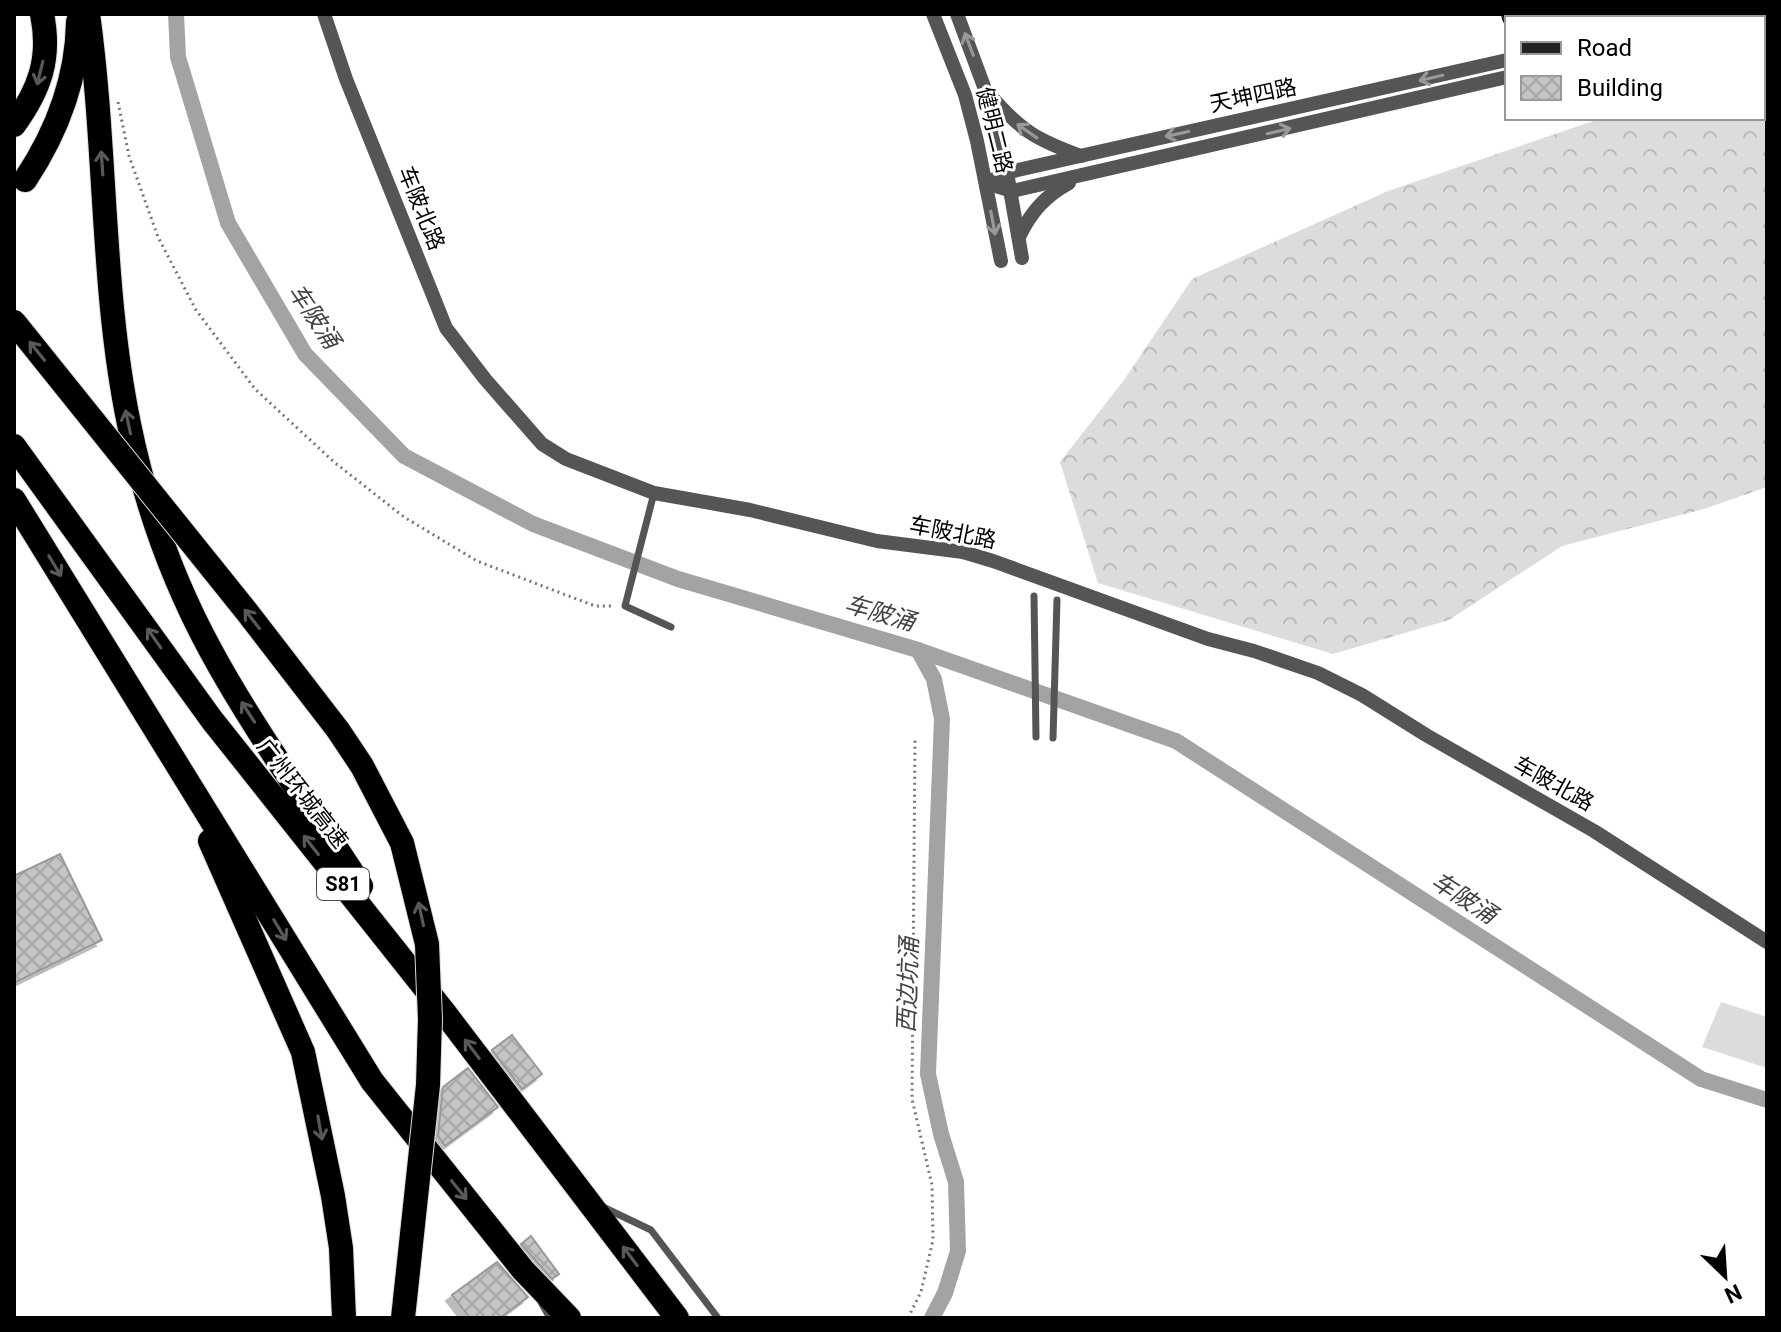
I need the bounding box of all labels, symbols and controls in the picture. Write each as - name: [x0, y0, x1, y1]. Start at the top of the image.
- legend: [1505, 16, 1765, 120]
- one-way arrow: [961, 32, 975, 57]
- text: Road: [1577, 34, 1632, 62]
- one-way arrow: [32, 59, 47, 85]
- one-way arrow: [1419, 71, 1444, 86]
- street label: 天坤四路: [1207, 74, 1299, 117]
- text: Building: [1577, 74, 1663, 102]
- street label: 健明二路: [972, 84, 1017, 176]
- one-way arrow: [1266, 122, 1292, 137]
- one-way arrow: [1016, 123, 1038, 139]
- one-way arrow: [1165, 127, 1191, 142]
- one-way arrow: [94, 150, 109, 177]
- street label: 车陂北路: [393, 163, 450, 254]
- one-way arrow: [987, 209, 1002, 235]
- water label: 车陂涌: [282, 278, 347, 356]
- one-way arrow: [28, 341, 46, 361]
- one-way arrow: [120, 409, 135, 435]
- street label: 车陂北路: [907, 512, 998, 553]
- one-way arrow: [48, 554, 64, 577]
- water label: 车陂涌: [842, 590, 921, 637]
- one-way arrow: [244, 609, 261, 630]
- one-way arrow: [146, 628, 163, 649]
- one-way arrow: [240, 701, 256, 724]
- street label: 广州环城高速: [252, 734, 353, 853]
- street label: 车陂北路: [1509, 751, 1598, 816]
- one-way arrow: [303, 835, 320, 856]
- water label: 车陂涌: [1426, 867, 1504, 931]
- road number: S81: [317, 868, 369, 900]
- one-way arrow: [413, 902, 428, 927]
- one-way arrow: [272, 918, 288, 941]
- water label: 西边坑涌: [892, 934, 924, 1033]
- one-way arrow: [464, 1039, 481, 1060]
- one-way arrow: [314, 1115, 329, 1140]
- one-way arrow: [450, 1179, 468, 1200]
- north arrow: [1685, 1236, 1765, 1316]
- one-way arrow: [621, 1246, 638, 1267]
- text: N: [1721, 1279, 1746, 1308]

